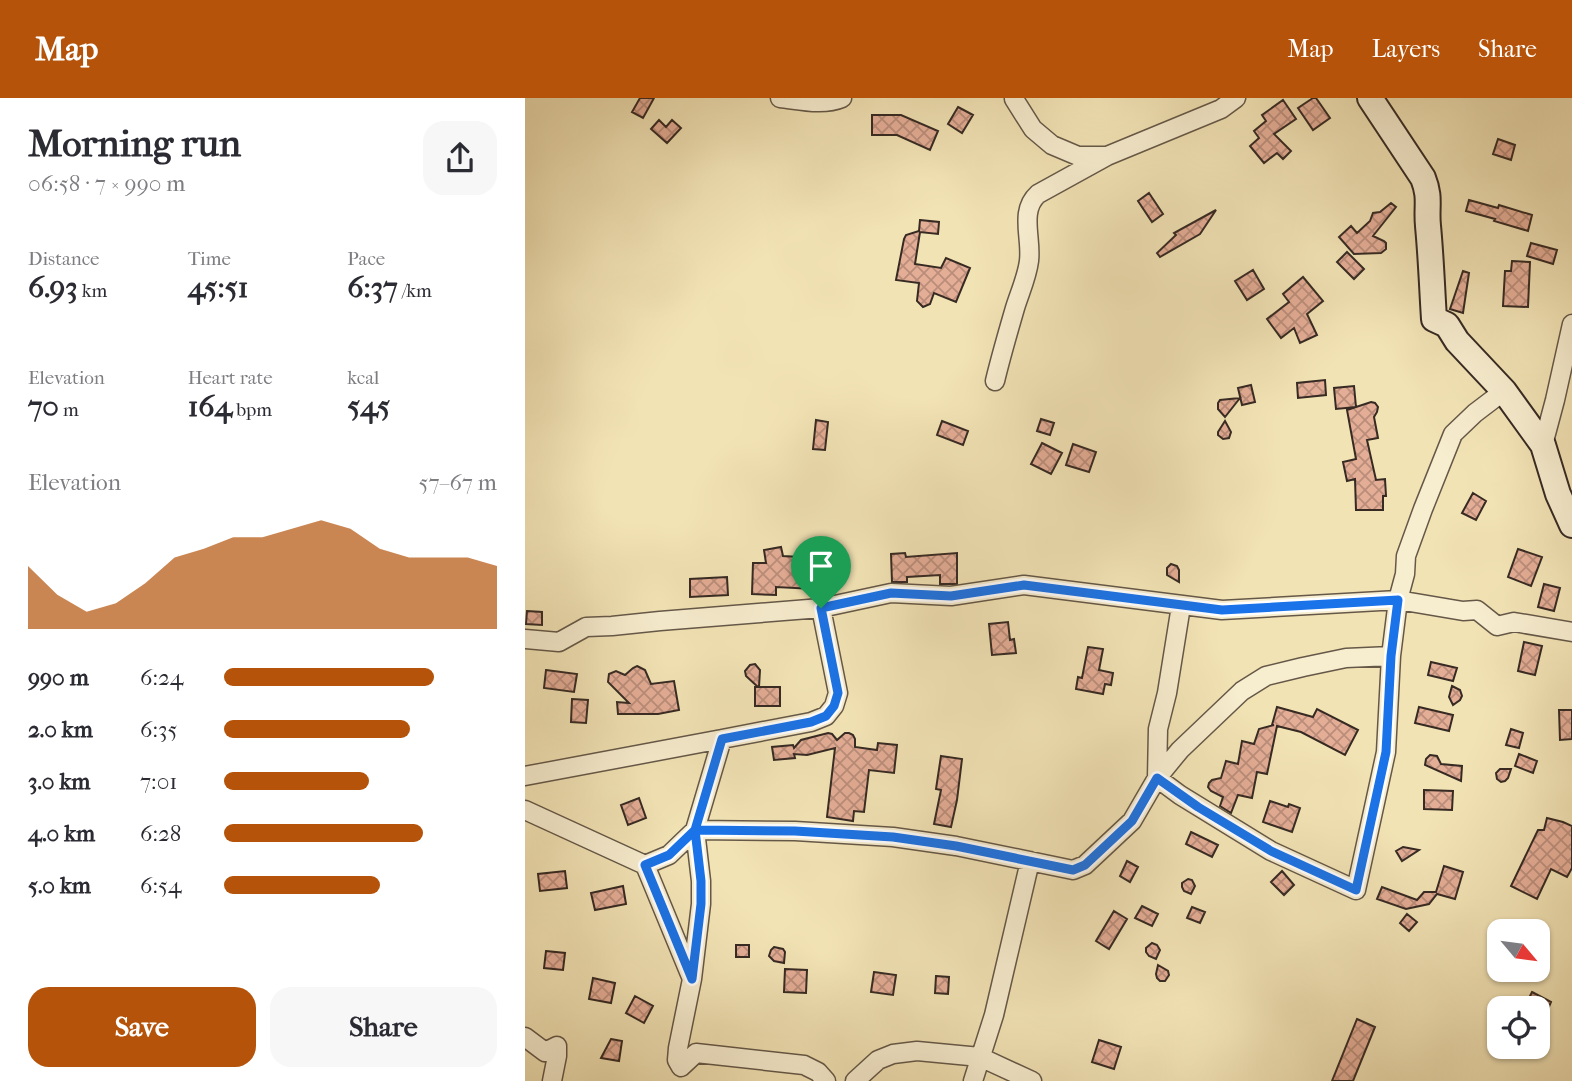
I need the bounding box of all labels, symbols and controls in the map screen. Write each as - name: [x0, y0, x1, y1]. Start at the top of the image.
- text: Map: [35, 30, 98, 69]
- text: Map: [1288, 35, 1334, 63]
- text: Layers: [1372, 35, 1440, 63]
- text: Share: [1478, 35, 1537, 63]
- text: Morning run: [28, 121, 241, 166]
- button: share: [423, 121, 497, 195]
- text: 06:58 · 7 × 990 m: [28, 170, 185, 197]
- text: Distance: [28, 248, 99, 270]
- text: Time: [188, 248, 231, 270]
- text: Pace: [347, 248, 385, 270]
- text: 6.93: [28, 270, 78, 305]
- text: 45:51: [188, 270, 249, 305]
- text: 6:37: [347, 270, 398, 305]
- text: km: [78, 280, 107, 302]
- text: /km: [398, 280, 432, 302]
- text: Elevation: [28, 367, 105, 389]
- text: Heart rate: [188, 367, 273, 389]
- text: kcal: [347, 367, 379, 389]
- text: 70: [28, 389, 59, 424]
- text: 164: [188, 389, 232, 424]
- text: 545: [347, 389, 390, 424]
- text: m: [59, 399, 79, 421]
- text: bpm: [232, 399, 272, 421]
- text: Elevation: [28, 469, 121, 496]
- text: 57–67 m: [418, 469, 497, 496]
- pin: [791, 536, 851, 608]
- icon: arrive: [802, 547, 840, 585]
- text: 990 m: [28, 664, 89, 691]
- text: 6:24: [140, 664, 183, 691]
- text: 2.0 km: [28, 716, 93, 743]
- text: 6:35: [140, 716, 177, 743]
- text: 3.0 km: [28, 768, 90, 795]
- text: 7:01: [140, 768, 177, 795]
- text: 4.0 km: [28, 820, 95, 847]
- text: 6:28: [140, 820, 181, 847]
- text: 5.0 km: [28, 872, 91, 899]
- text: 6:54: [140, 872, 182, 899]
- north arrow: [1487, 919, 1551, 982]
- map controls: [1487, 919, 1550, 1059]
- button: Save: [28, 987, 256, 1067]
- button: Share: [270, 987, 497, 1067]
- button: locate: [1487, 996, 1550, 1059]

